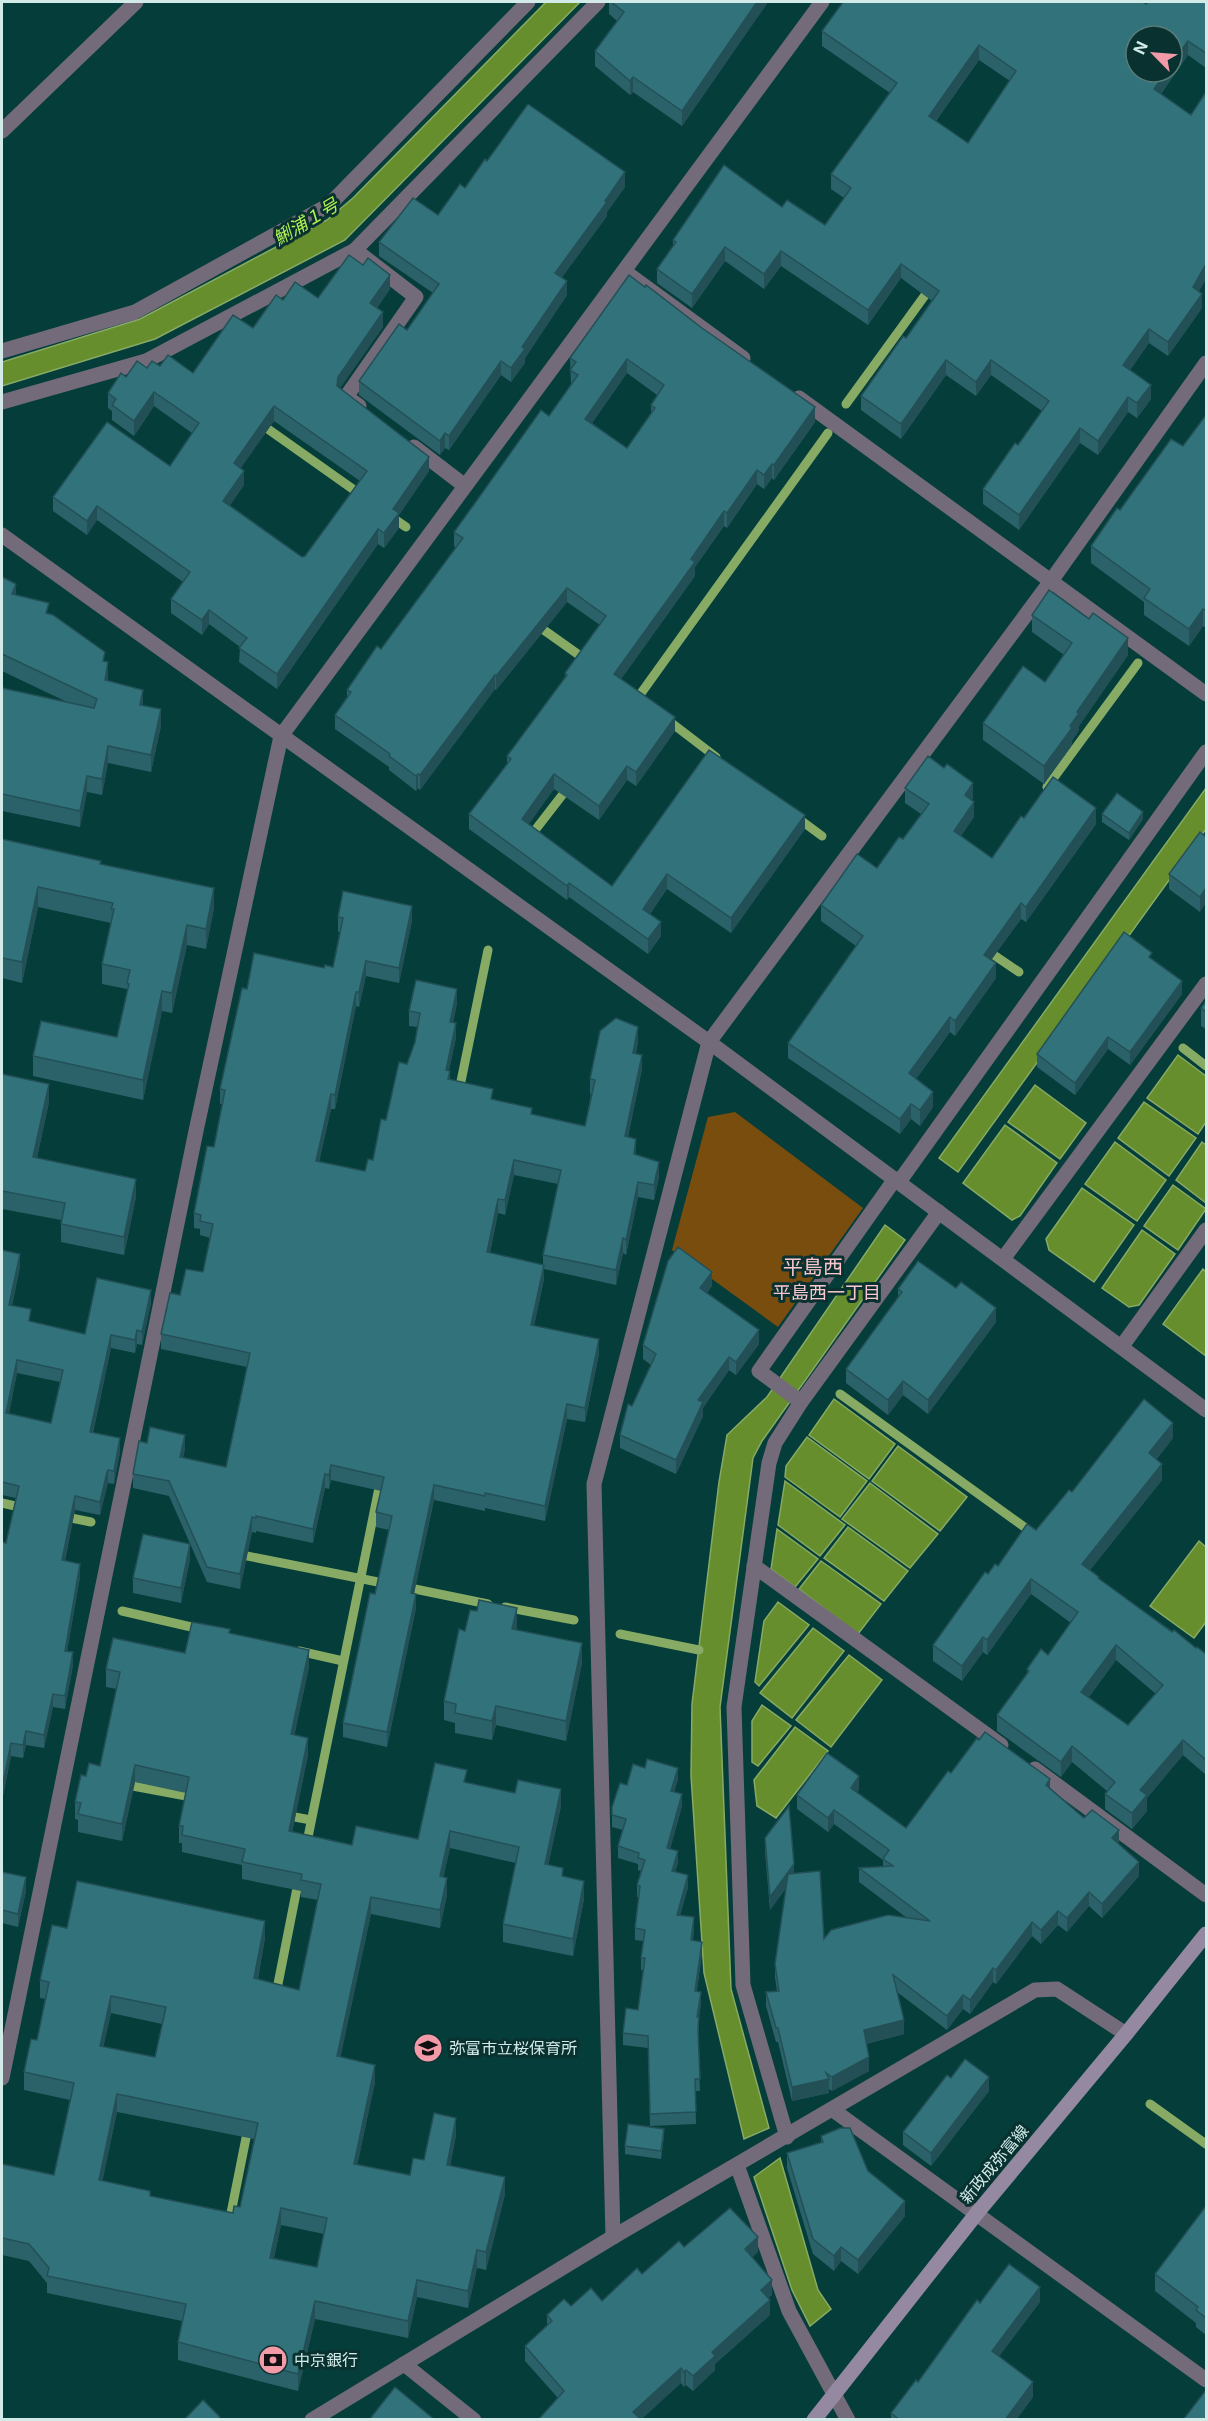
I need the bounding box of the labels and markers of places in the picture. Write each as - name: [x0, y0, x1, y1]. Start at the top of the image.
- school or university icon: 弥富市立桜保育所: [412, 2032, 444, 2064]
- place label: 弥富市立桜保育所: [449, 2038, 577, 2058]
- bank icon: 中京銀行: [257, 2344, 289, 2376]
- place label: 中京銀行: [294, 2350, 358, 2370]

